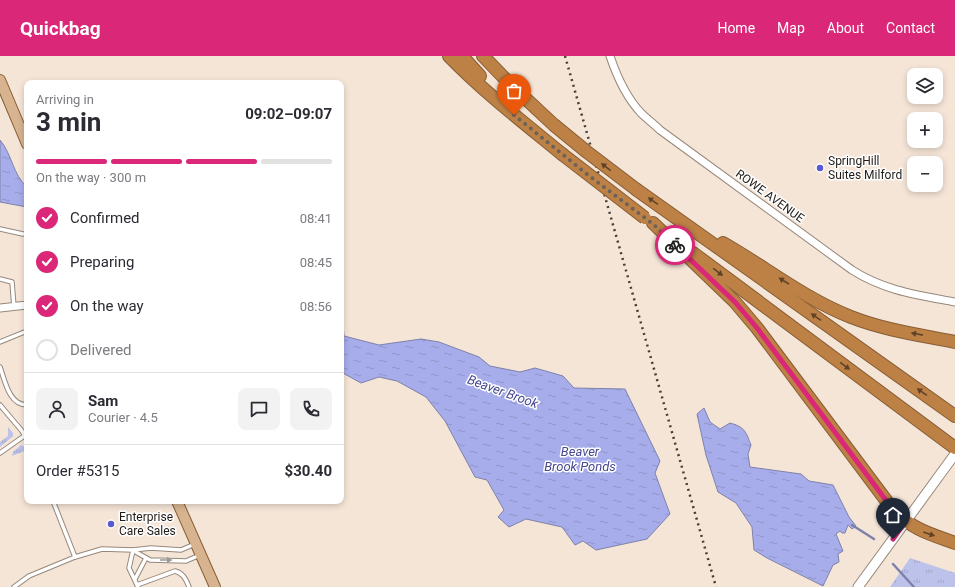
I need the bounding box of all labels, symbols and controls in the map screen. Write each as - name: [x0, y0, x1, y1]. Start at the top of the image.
- text: Quickbag: [20, 17, 101, 40]
- text: Home: [717, 20, 755, 36]
- text: Map: [777, 20, 805, 36]
- text: About: [827, 20, 864, 36]
- text: Contact: [886, 20, 935, 36]
- map controls: [907, 68, 943, 192]
- button: layers: [907, 68, 943, 104]
- pin: [497, 74, 531, 115]
- icon: bag: [503, 80, 525, 102]
- text: Arriving in: [36, 92, 94, 107]
- text: 09:02–09:07: [245, 105, 332, 123]
- text: 3 min: [36, 107, 101, 137]
- button: +: [907, 112, 943, 148]
- place label: SpringHill Suites Milford: [828, 154, 902, 182]
- button: −: [907, 156, 943, 192]
- one-way arrow: [600, 163, 611, 171]
- marker: SpringHill Suites Milford: [815, 163, 825, 173]
- street label: ROWE AVENUE: [733, 167, 807, 226]
- text: On the way · 300 m: [36, 170, 146, 185]
- one-way arrow: [648, 197, 658, 205]
- icon: check: [36, 207, 58, 229]
- text: Confirmed: [70, 209, 140, 227]
- text: 08:41: [300, 211, 332, 226]
- courier: [655, 225, 695, 265]
- icon: bike: [664, 234, 686, 256]
- icon: check: [36, 251, 58, 273]
- text: Preparing: [70, 253, 134, 271]
- text: 08:45: [300, 255, 332, 270]
- one-way arrow: [713, 268, 723, 276]
- one-way arrow: [778, 277, 790, 284]
- icon: check: [36, 295, 58, 317]
- text: On the way: [70, 297, 144, 315]
- text: 08:56: [300, 299, 332, 314]
- one-way arrow: [811, 313, 821, 321]
- one-way arrow: [911, 331, 923, 337]
- text: Delivered: [70, 341, 132, 359]
- one-way arrow: [840, 362, 850, 370]
- water label: Beaver Brook: [465, 372, 541, 411]
- button: person: [36, 388, 78, 430]
- button: chat: [238, 388, 280, 430]
- button: phone: [290, 388, 332, 430]
- one-way arrow: [917, 388, 927, 396]
- text: Sam: [88, 392, 118, 410]
- text: Courier · 4.5: [88, 410, 158, 425]
- water label: Beaver Brook Ponds: [544, 444, 616, 474]
- text: Order #5315: [36, 462, 119, 480]
- text: $30.40: [285, 462, 332, 480]
- pin: [876, 498, 910, 539]
- icon: home: [882, 504, 904, 526]
- place label: Enterprise Care Sales: [119, 510, 176, 538]
- marker: Enterprise Care Sales: [106, 519, 116, 529]
- one-way arrow: [924, 531, 936, 537]
- one-way arrow: [160, 557, 172, 564]

